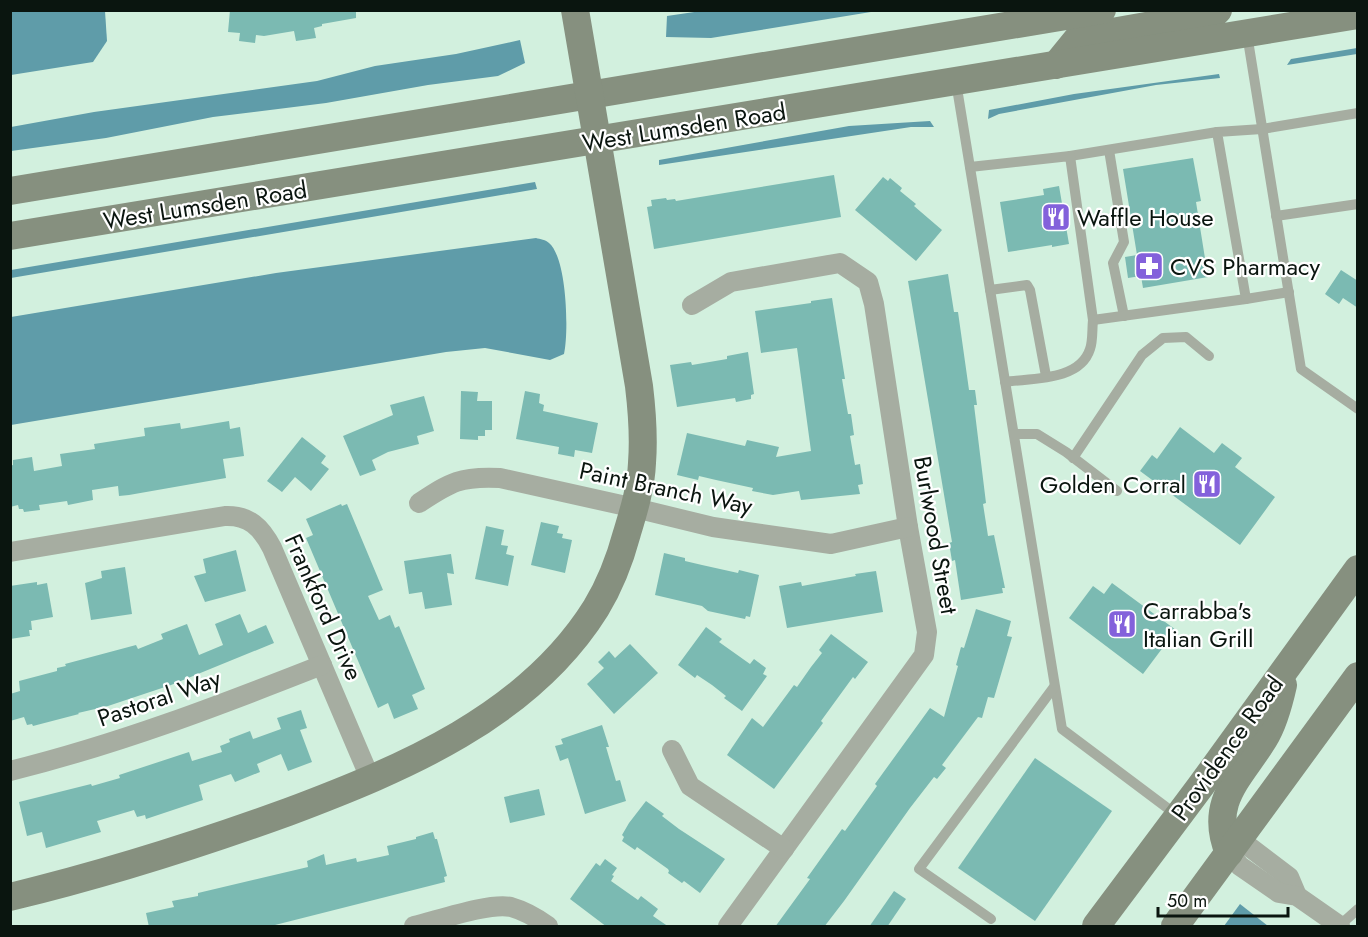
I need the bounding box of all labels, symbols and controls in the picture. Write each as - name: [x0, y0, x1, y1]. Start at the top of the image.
- street label: West Lumsden Road: [580, 94, 788, 160]
- street label: West Lumsden Road: [101, 172, 309, 238]
- place label: Waffle House: [1077, 200, 1214, 235]
- restaurant icon: Waffle House: [1040, 201, 1072, 233]
- place label: CVS Pharmacy: [1170, 249, 1321, 284]
- pharmacy icon: CVS Pharmacy: [1133, 250, 1165, 282]
- street label: Paint Branch Way: [576, 453, 756, 524]
- street label: Burlwood Street: [905, 453, 967, 617]
- place label: Golden Corral: [1040, 467, 1186, 502]
- restaurant icon: Golden Corral: [1191, 468, 1223, 500]
- street label: Frankford Drive: [276, 528, 372, 686]
- place label: Carrabba's Italian Grill: [1143, 593, 1253, 656]
- restaurant icon: Carrabba's Italian Grill: [1106, 608, 1138, 640]
- street label: Pastoral Way: [93, 660, 226, 735]
- street label: Providence Road: [1162, 668, 1292, 828]
- scale bar: [1158, 880, 1288, 918]
- text: 50 m: [1167, 888, 1207, 914]

